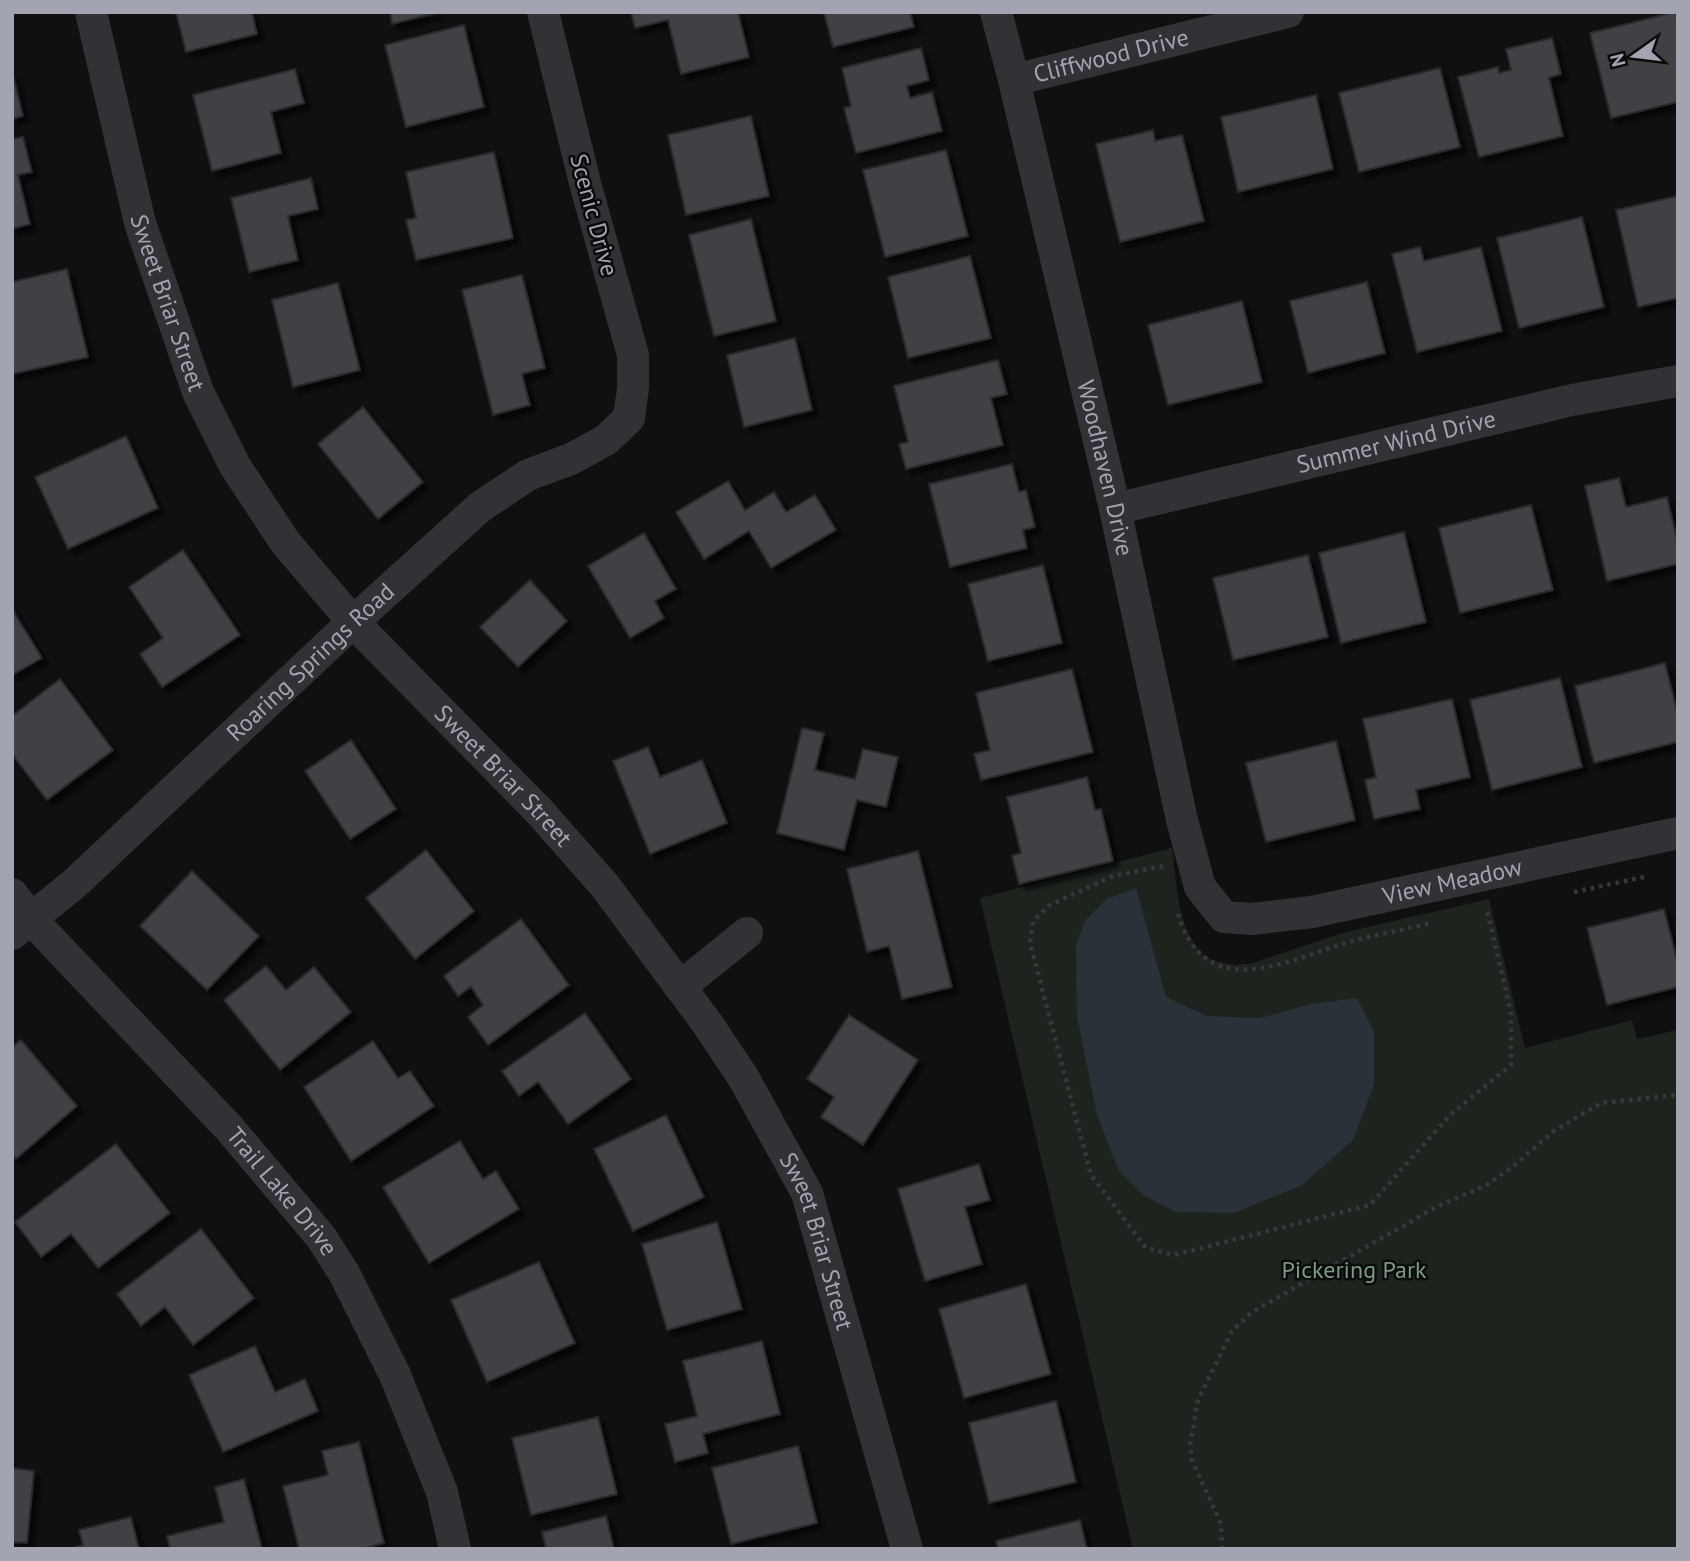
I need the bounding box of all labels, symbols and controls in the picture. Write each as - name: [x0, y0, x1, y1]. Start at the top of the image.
- street label: Cliffwood Drive: [1030, 21, 1192, 90]
- north arrow: [1599, 21, 1669, 91]
- text: N: [1604, 51, 1631, 69]
- street label: Scenic Drive: [563, 150, 626, 279]
- street label: Sweet Briar Street: [124, 211, 213, 395]
- street label: Woodhaven Drive: [1070, 377, 1141, 559]
- street label: Summer Wind Drive: [1293, 403, 1499, 480]
- street label: Roaring Springs Road: [220, 576, 401, 748]
- street label: Sweet Briar Street: [428, 698, 579, 853]
- street label: View Meadow: [1379, 851, 1525, 912]
- street label: Trail Lake Drive: [220, 1120, 345, 1261]
- street label: Sweet Briar Street: [773, 1147, 861, 1333]
- park label: Pickering Park: [1281, 1254, 1427, 1285]

